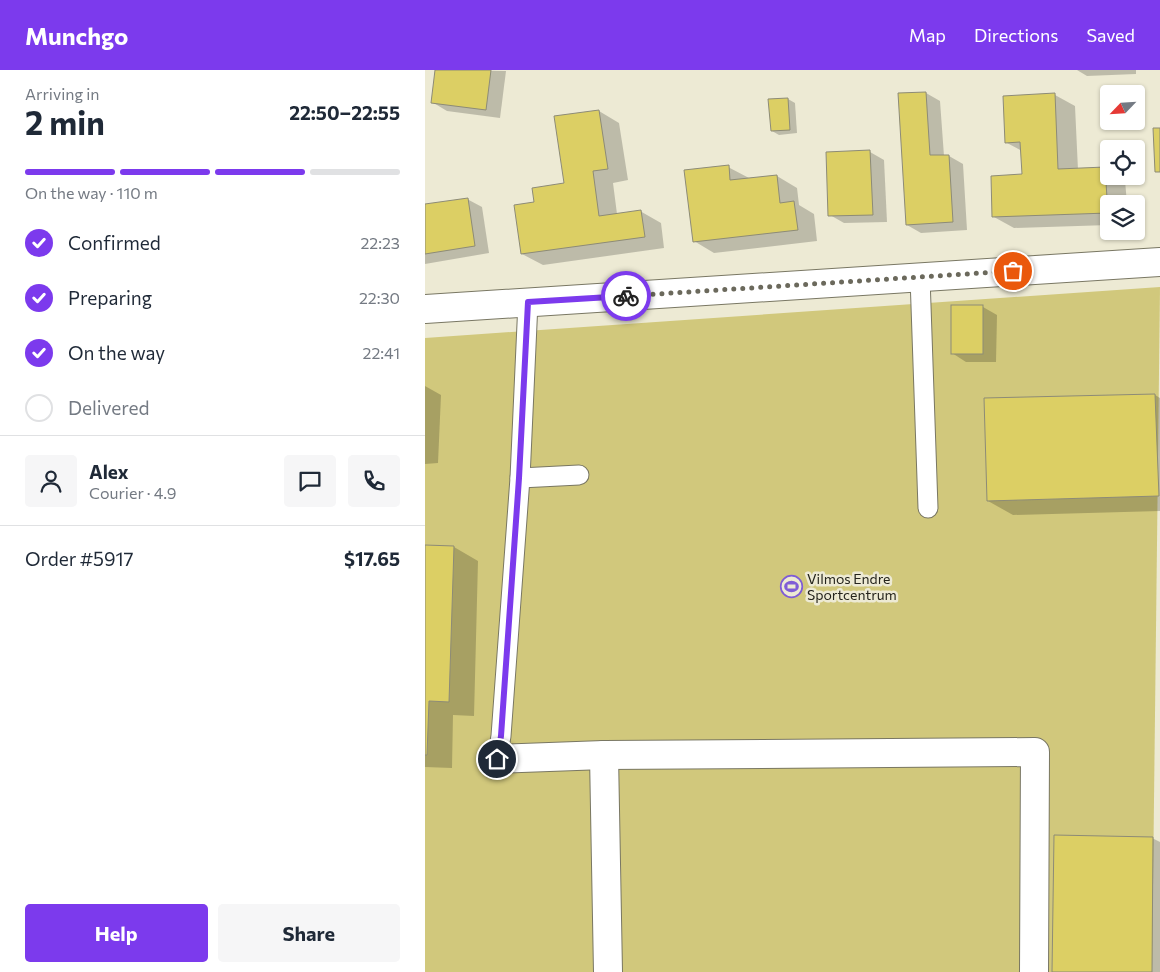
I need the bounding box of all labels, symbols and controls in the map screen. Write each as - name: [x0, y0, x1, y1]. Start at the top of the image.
- text: Munchgo: [25, 21, 128, 50]
- text: Map: [909, 24, 946, 46]
- text: Directions: [974, 24, 1058, 46]
- text: Saved: [1086, 24, 1135, 46]
- text: Arriving in: [25, 84, 99, 103]
- north arrow: [1100, 85, 1145, 130]
- map controls: [1100, 85, 1145, 240]
- text: 22:50–22:55: [289, 101, 400, 124]
- text: 2 min: [25, 102, 105, 142]
- button: locate: [1100, 140, 1145, 185]
- text: On the way · 110 m: [25, 183, 158, 202]
- button: layers: [1100, 195, 1145, 240]
- icon: check: [25, 229, 53, 257]
- text: Confirmed: [68, 231, 161, 254]
- text: 22:23: [360, 233, 400, 252]
- pin: [992, 250, 1034, 292]
- icon: bag: [999, 257, 1027, 285]
- courier: [601, 271, 651, 321]
- icon: bike: [612, 282, 640, 310]
- icon: check: [25, 284, 53, 312]
- text: Preparing: [68, 286, 152, 309]
- text: 22:30: [359, 288, 400, 307]
- icon: check: [25, 339, 53, 367]
- text: On the way: [68, 341, 165, 364]
- text: 22:41: [363, 343, 400, 362]
- text: Delivered: [68, 396, 149, 419]
- button: person: [25, 455, 77, 507]
- button: chat: [284, 455, 336, 507]
- button: phone: [348, 455, 400, 507]
- text: Alex: [89, 460, 129, 483]
- text: Courier · 4.9: [89, 483, 176, 502]
- text: Order #5917: [25, 547, 134, 570]
- text: $17.65: [344, 547, 400, 570]
- place label: Vilmos Endre Sportcentrum: [807, 570, 897, 603]
- sports icon: Vilmos Endre Sportcentrum: [779, 575, 803, 599]
- pin: [476, 738, 518, 780]
- icon: home: [483, 745, 511, 773]
- button: Help: [25, 904, 208, 962]
- button: Share: [218, 904, 400, 962]

